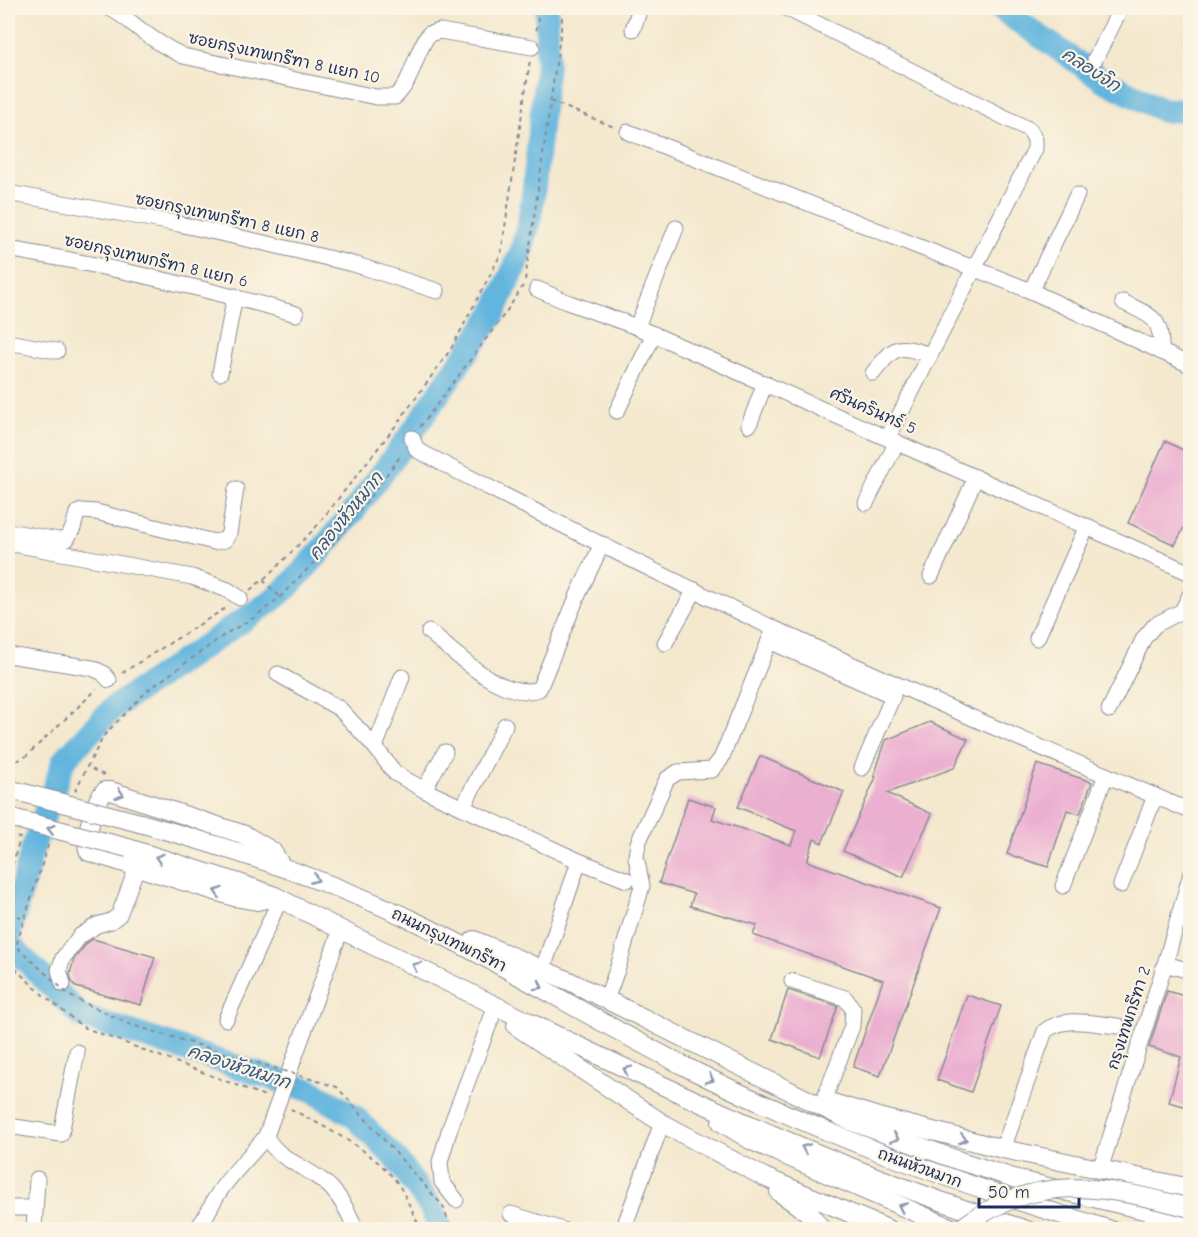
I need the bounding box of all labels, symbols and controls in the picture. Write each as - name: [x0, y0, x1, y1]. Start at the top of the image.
- street label: ซอยกรุงเทพกรีฑา 8 แยก 10: [186, 27, 382, 90]
- water label: คลองจิก: [1058, 43, 1126, 97]
- street label: ซอยกรุงเทพกรีฑา 8 แยก 8: [133, 188, 321, 249]
- street label: ซอยกรุงเทพกรีฑา 8 แยก 6: [62, 229, 250, 294]
- street label: ศรีนครินทร์ 5: [827, 381, 920, 438]
- water label: คลองหัวหมาก: [304, 467, 389, 564]
- one-way arrow: [114, 787, 125, 799]
- one-way arrow: [46, 823, 56, 836]
- one-way arrow: [154, 853, 165, 865]
- one-way arrow: [309, 872, 320, 884]
- one-way arrow: [213, 887, 224, 899]
- street label: ถนนกรุงเทพกรีฑา: [388, 903, 510, 978]
- one-way arrow: [411, 962, 422, 974]
- street label: กรุงเทพกรีฑา 2: [1102, 963, 1157, 1073]
- one-way arrow: [533, 979, 543, 990]
- water label: คลองหัวหมาก: [185, 1041, 294, 1094]
- one-way arrow: [623, 1065, 634, 1077]
- one-way arrow: [704, 1071, 715, 1083]
- one-way arrow: [890, 1131, 900, 1144]
- one-way arrow: [958, 1132, 968, 1145]
- one-way arrow: [801, 1143, 812, 1155]
- street label: ถนนหัวหมาก: [875, 1143, 965, 1192]
- scale bar: [979, 1171, 1080, 1209]
- text: 50 m: [988, 1182, 1030, 1203]
- one-way arrow: [898, 1202, 909, 1214]

